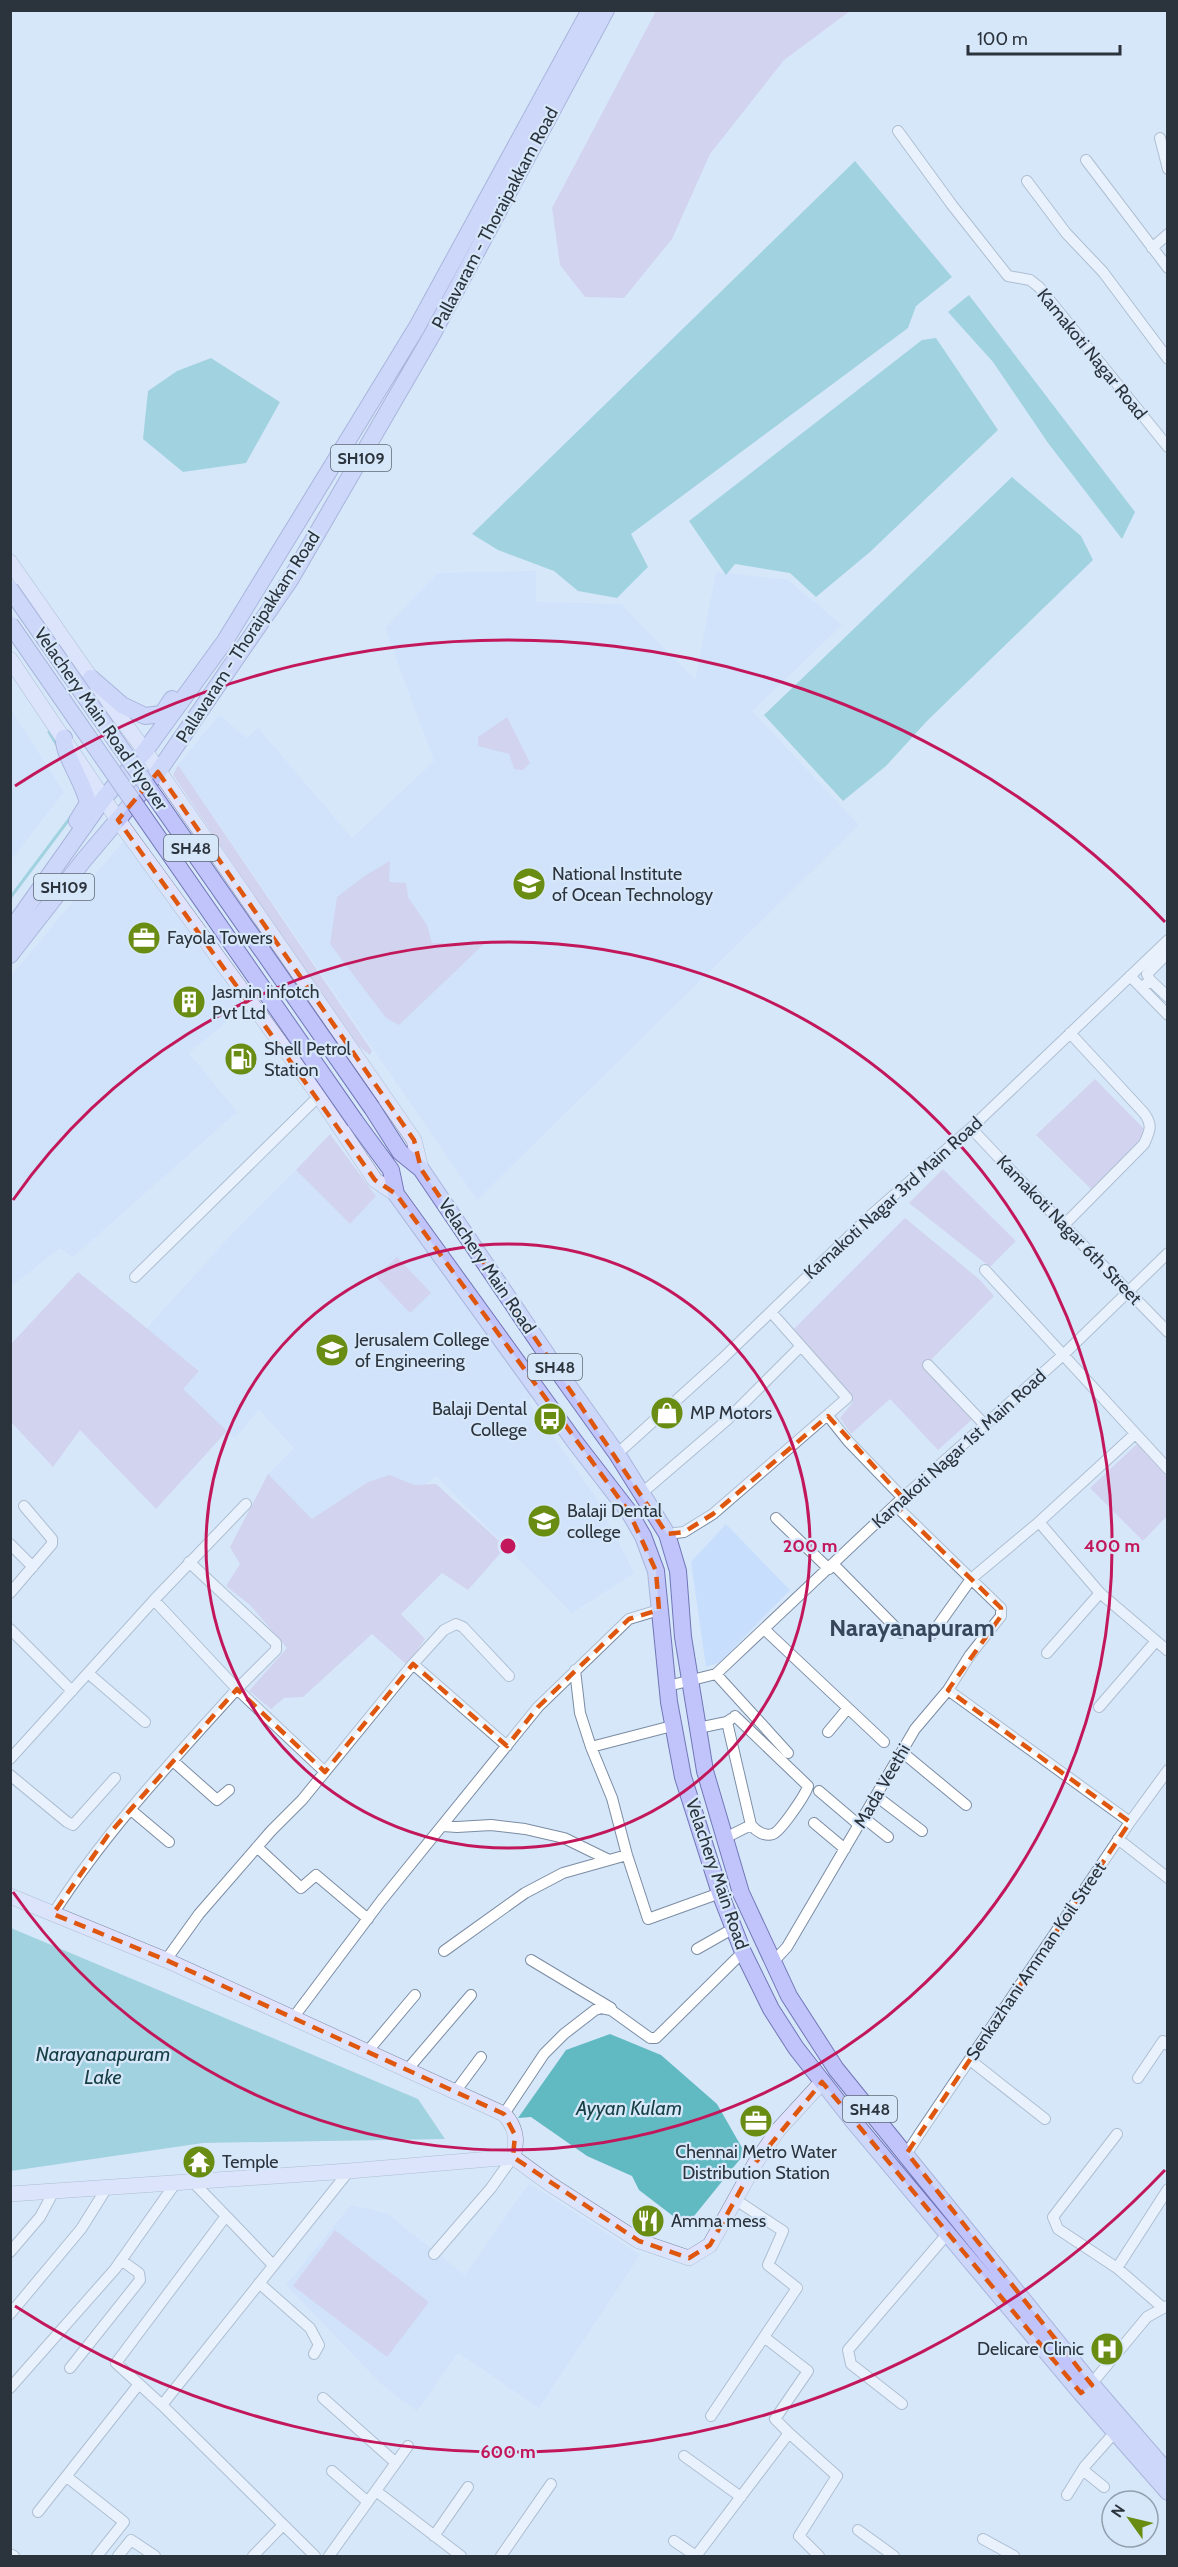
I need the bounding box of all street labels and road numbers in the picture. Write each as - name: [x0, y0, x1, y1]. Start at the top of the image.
- street label: Pallavaram - Thoraipakkam Road: [427, 103, 563, 333]
- street label: Kamakoti Nagar Road: [1032, 284, 1152, 424]
- road number: SH109: [331, 445, 391, 471]
- street label: Pallavaram - Thoraipakkam Road: [171, 527, 325, 747]
- street label: Velachery Main Road Flyover: [29, 623, 173, 815]
- road number: SH48: [164, 835, 218, 861]
- road number: SH109: [34, 874, 94, 900]
- street label: Kamakoti Nagar 3rd Main Road: [799, 1112, 987, 1284]
- street label: Kamakoti Nagar 6th Street: [992, 1151, 1146, 1309]
- street label: Velachery Main Road: [434, 1194, 540, 1338]
- road number: SH48: [528, 1354, 582, 1380]
- street label: Kamakoti Nagar 1st Main Road: [867, 1365, 1051, 1533]
- street label: Mada Veethi: [849, 1740, 915, 1832]
- street label: Velachery Main Road: [681, 1796, 753, 1952]
- street label: Senkazhani Amman Koil Street: [961, 1858, 1111, 2064]
- road number: SH48: [843, 2096, 897, 2122]

